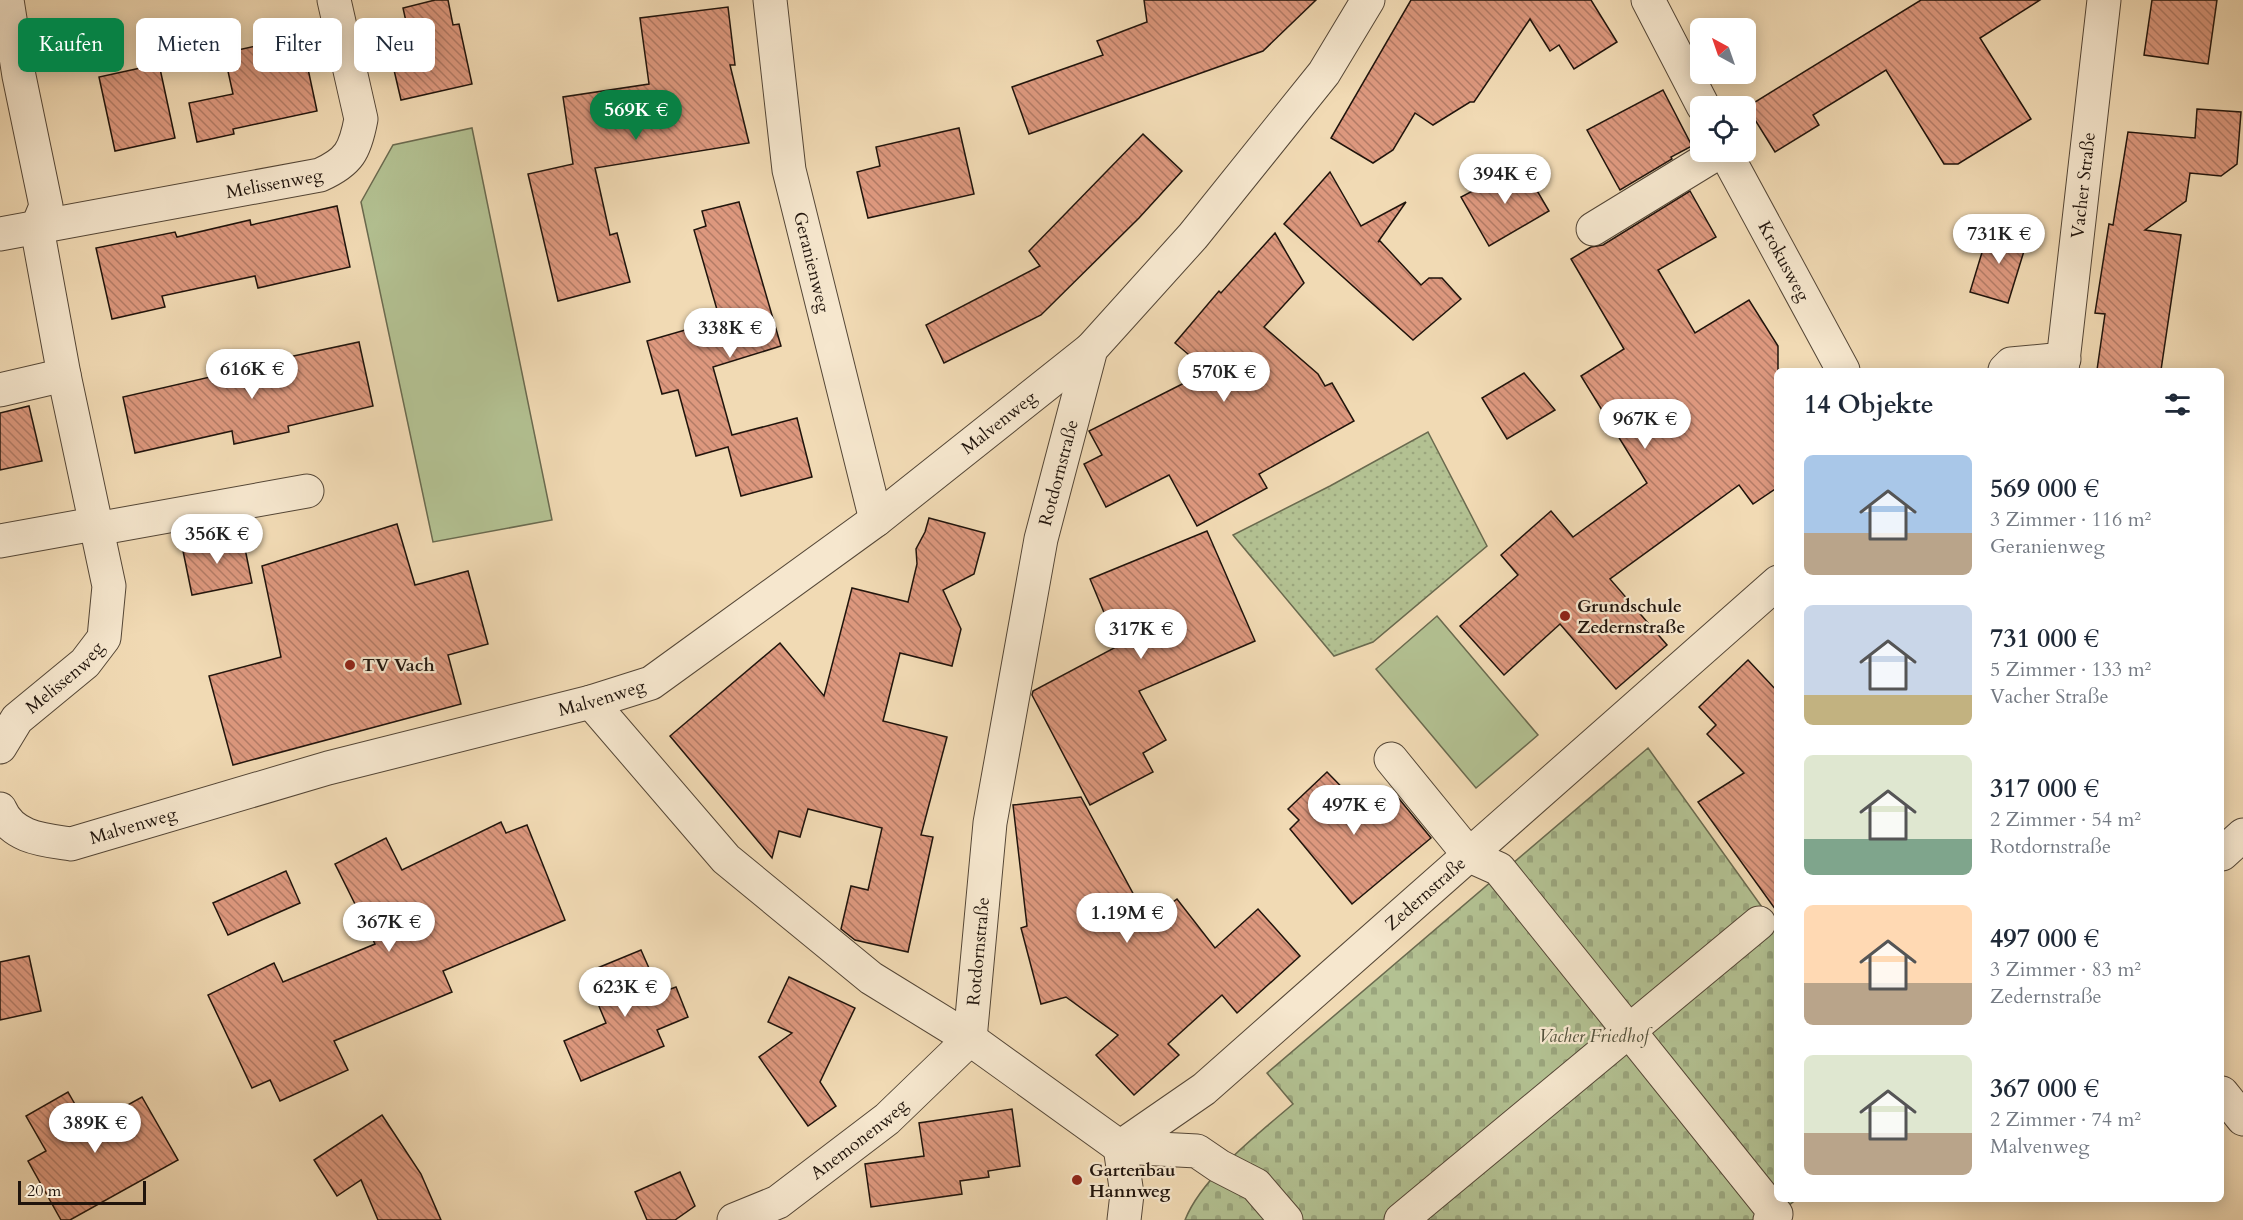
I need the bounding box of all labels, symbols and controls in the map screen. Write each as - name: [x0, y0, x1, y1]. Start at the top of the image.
- chip: Kaufen: [18, 18, 124, 72]
- chip: Mieten: [136, 18, 241, 72]
- chip: Filter: [253, 18, 342, 72]
- chip: Neu: [354, 18, 435, 72]
- north arrow: [1690, 18, 1756, 84]
- map controls: [1690, 18, 1756, 162]
- pin: 569K €: [587, 90, 685, 141]
- text: 569K €: [604, 96, 668, 123]
- button: locate: [1690, 96, 1756, 162]
- street label: Vacher Straße: [2065, 131, 2102, 240]
- pin: 394K €: [1456, 154, 1554, 205]
- text: 394K €: [1473, 160, 1537, 187]
- street label: Melissenweg: [224, 163, 326, 205]
- street label: Geranienweg: [787, 209, 836, 316]
- pin: 731K €: [1950, 214, 2048, 265]
- street label: Krokusweg: [1752, 217, 1816, 307]
- text: 731K €: [1967, 220, 2031, 247]
- pin: 338K €: [681, 308, 779, 359]
- text: 338K €: [698, 314, 762, 341]
- pin: 616K €: [203, 349, 301, 400]
- pin: 570K €: [1175, 352, 1273, 403]
- text: 616K €: [220, 355, 284, 382]
- text: 570K €: [1192, 358, 1256, 385]
- street label: Malvenweg: [956, 385, 1042, 461]
- text: 14 Objekte: [1804, 387, 1934, 422]
- icon: filters: [2161, 388, 2194, 421]
- pin: 967K €: [1596, 399, 1694, 450]
- text: 967K €: [1613, 405, 1677, 432]
- street label: Rotdornstraße: [1033, 417, 1085, 529]
- text: 569 000 €: [1990, 471, 2099, 506]
- icon: home: [1852, 479, 1924, 551]
- text: 3 Zimmer · 116 m²: [1990, 506, 2151, 533]
- pin: 356K €: [168, 514, 266, 565]
- text: 356K €: [185, 520, 249, 547]
- text: Geranienweg: [1990, 533, 2105, 560]
- place label: Grundschule Zedernstraße: [1577, 594, 1686, 640]
- pin: 317K €: [1092, 609, 1190, 660]
- marker: Grundschule Zedernstraße: [1558, 609, 1572, 623]
- text: 317K €: [1109, 615, 1173, 642]
- text: 731 000 €: [1990, 621, 2099, 656]
- icon: home: [1852, 629, 1924, 701]
- street label: Melissenweg: [20, 636, 111, 720]
- place label: TV Vach: [362, 653, 435, 678]
- text: 5 Zimmer · 133 m²: [1990, 656, 2151, 683]
- marker: TV Vach: [343, 658, 357, 672]
- street label: Malvenweg: [556, 673, 649, 723]
- text: Vacher Straße: [1990, 683, 2108, 710]
- text: 317 000 €: [1990, 771, 2099, 806]
- icon: home: [1852, 779, 1924, 851]
- pin: 497K €: [1305, 785, 1403, 836]
- text: 497K €: [1322, 791, 1386, 818]
- street label: Malvenweg: [87, 801, 180, 851]
- text: 2 Zimmer · 54 m²: [1990, 806, 2141, 833]
- text: Rotdornstraße: [1990, 833, 2111, 860]
- street label: Zedernstraße: [1380, 851, 1472, 937]
- pin: 1.19M €: [1072, 893, 1182, 944]
- street label: Rotdornstraße: [961, 896, 996, 1007]
- text: 1.19M €: [1090, 899, 1164, 926]
- pin: 367K €: [340, 902, 438, 953]
- text: 367K €: [357, 908, 421, 935]
- text: 497 000 €: [1990, 921, 2099, 956]
- icon: home: [1852, 929, 1924, 1001]
- text: 3 Zimmer · 83 m²: [1990, 956, 2141, 983]
- pin: 623K €: [576, 967, 674, 1018]
- text: 623K €: [593, 973, 657, 1000]
- text: Zedernstraße: [1990, 983, 2102, 1010]
- park label: Vacher Friedhof: [1539, 1024, 1653, 1049]
- text: 367 000 €: [1990, 1071, 2099, 1106]
- icon: home: [1852, 1079, 1924, 1151]
- street label: Anemonenweg: [805, 1093, 914, 1186]
- pin: 389K €: [46, 1103, 144, 1154]
- text: 2 Zimmer · 74 m²: [1990, 1106, 2141, 1133]
- text: 389K €: [63, 1109, 127, 1136]
- text: Malvenweg: [1990, 1133, 2089, 1160]
- place label: Gartenbau Hannweg: [1089, 1158, 1176, 1204]
- marker: Gartenbau Hannweg: [1070, 1173, 1084, 1187]
- scale bar: [18, 1178, 146, 1206]
- text: 20 m: [27, 1180, 61, 1202]

